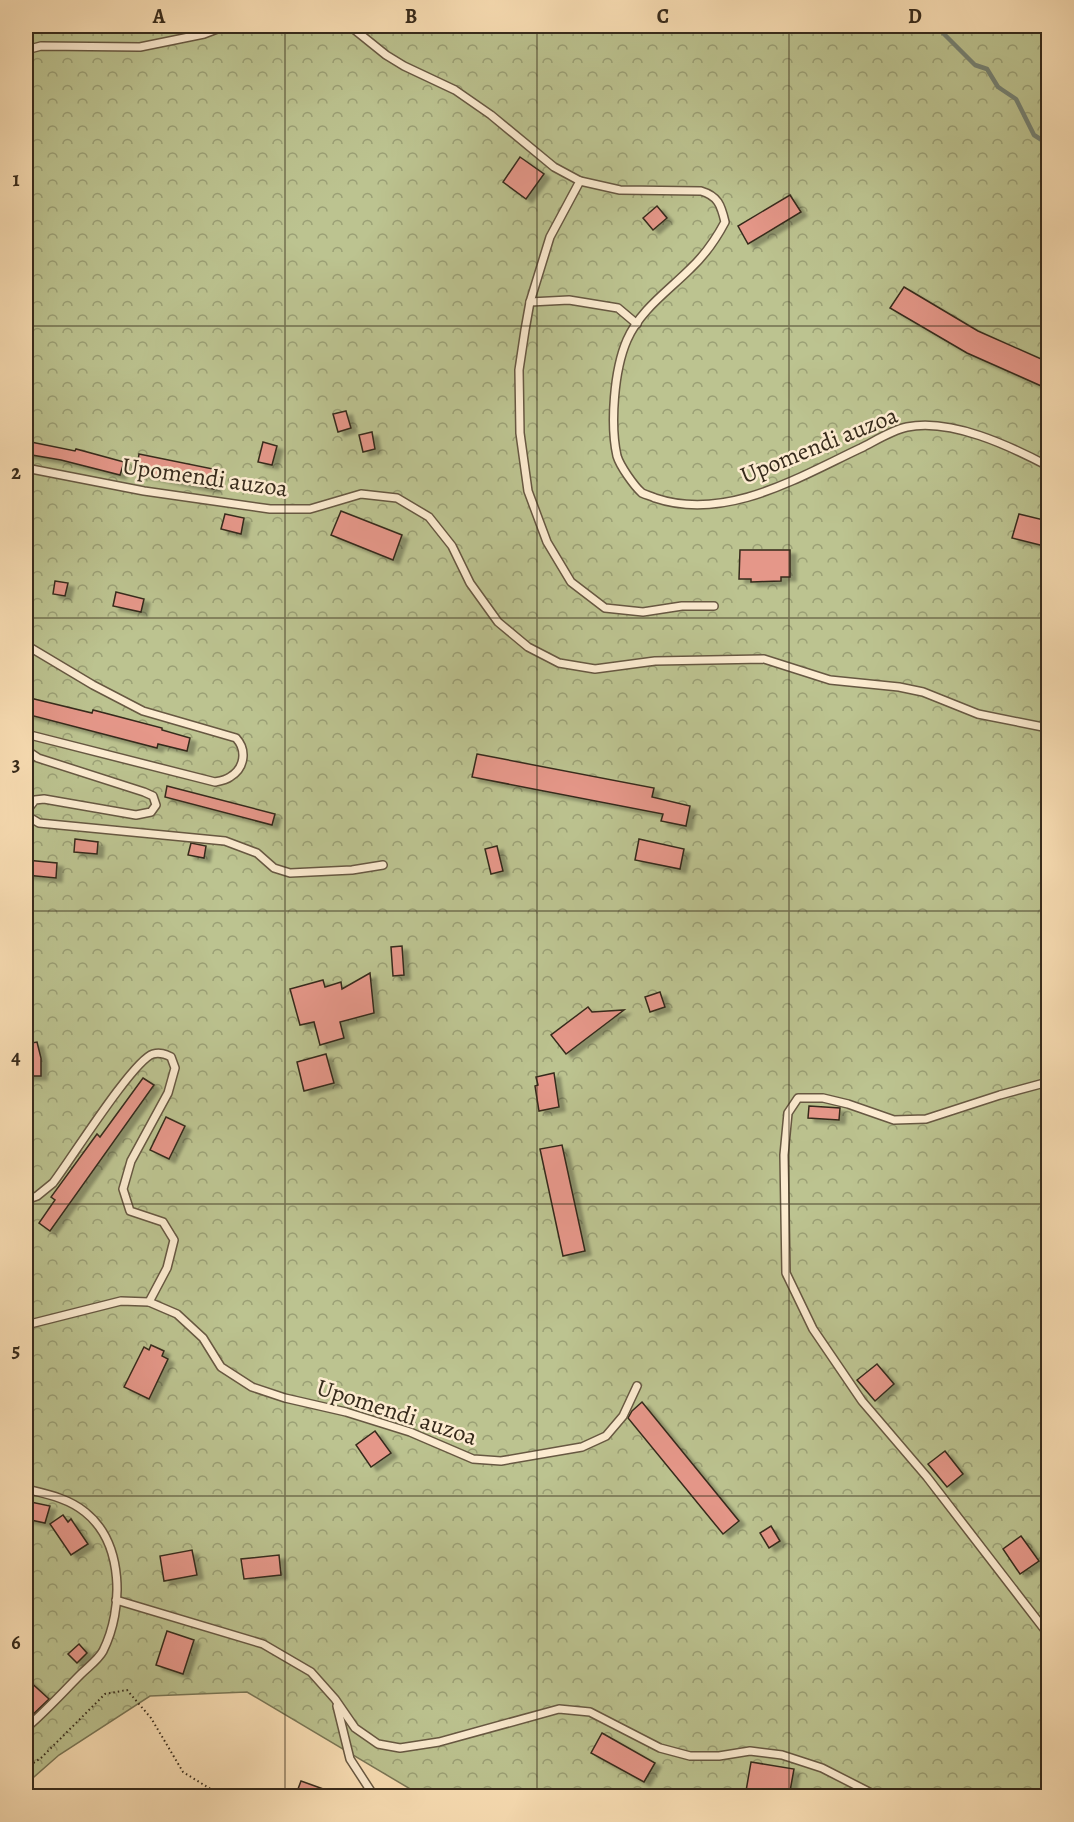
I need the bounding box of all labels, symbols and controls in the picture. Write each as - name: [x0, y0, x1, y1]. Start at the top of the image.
- text: A: [152, 3, 166, 30]
- text: B: [405, 3, 417, 30]
- text: C: [657, 3, 669, 30]
- text: D: [908, 3, 922, 30]
- text: 1: [12, 166, 20, 193]
- street label: Upomendi auzoa: [736, 399, 903, 491]
- street label: Upomendi auzoa: [120, 450, 291, 505]
- text: 2: [11, 459, 21, 486]
- text: 3: [12, 751, 20, 778]
- text: 4: [11, 1044, 21, 1071]
- text: 5: [12, 1337, 20, 1364]
- street label: Upomendi auzoa: [313, 1371, 482, 1453]
- text: 6: [11, 1629, 21, 1656]

